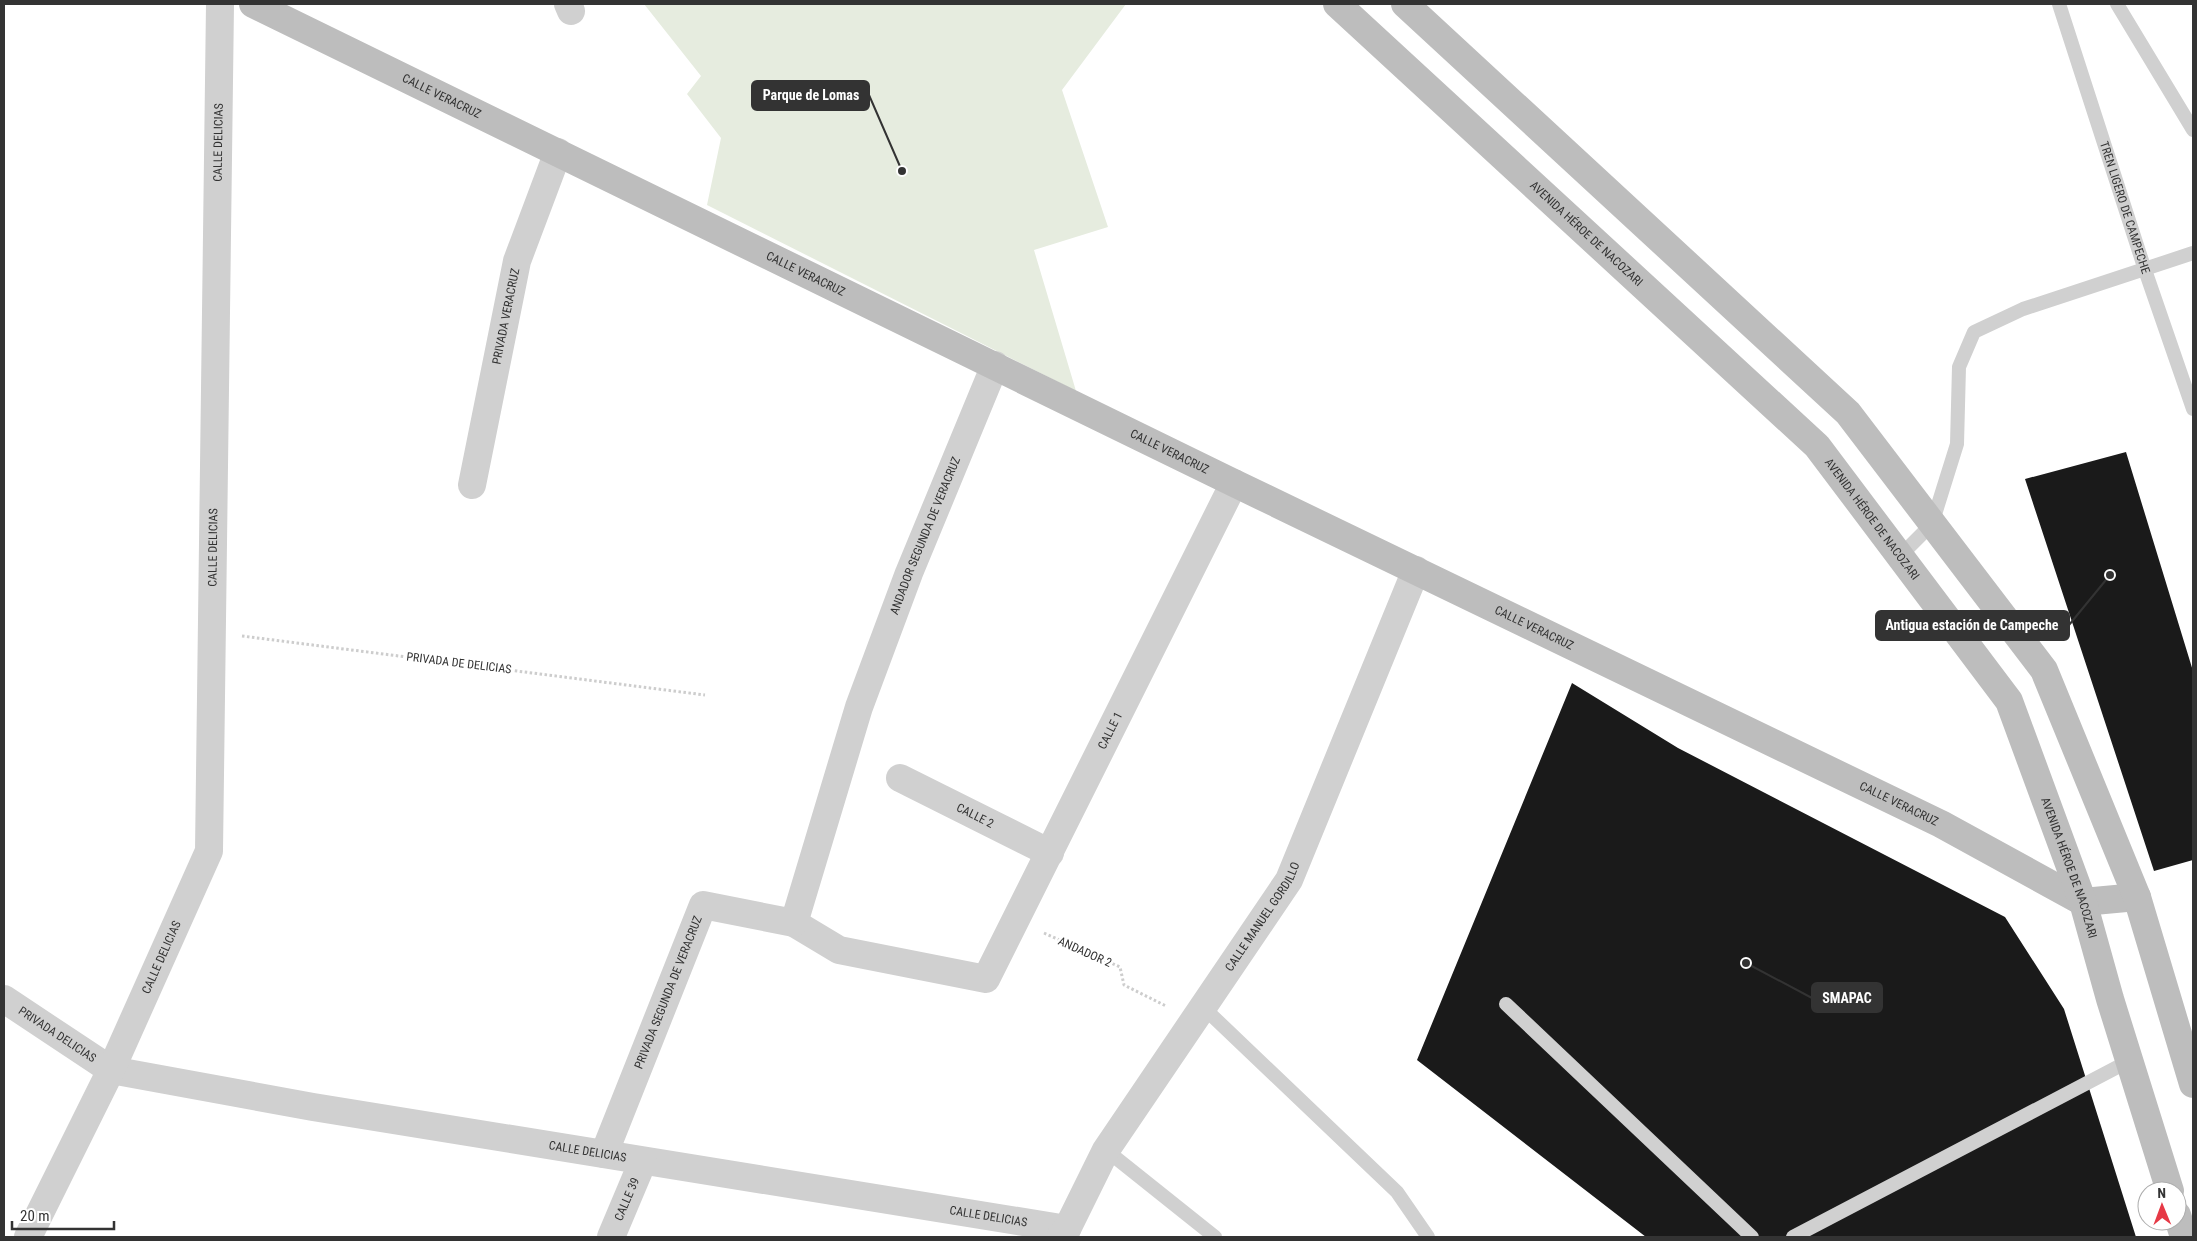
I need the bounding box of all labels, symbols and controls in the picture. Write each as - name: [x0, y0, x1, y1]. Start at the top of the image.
- street label: CALLE VERACRUZ: [400, 71, 483, 121]
- callout: Parque de Lomas: [752, 81, 869, 110]
- text: Parque de Lomas: [763, 87, 859, 103]
- street label: CALLE DELICIAS: [211, 103, 226, 182]
- street label: TREN LIGERO DE CAMPECHE: [2097, 140, 2153, 276]
- street label: AVENIDA HÉROE DE NACOZARI: [1527, 178, 1646, 289]
- street label: CALLE VERACRUZ: [764, 249, 847, 299]
- street label: PRIVADA VERACRUZ: [489, 267, 522, 366]
- street label: CALLE VERACRUZ: [1128, 426, 1211, 477]
- street label: ANDADOR SEGUNDA DE VERACRUZ: [887, 455, 963, 616]
- street label: AVENIDA HÉROE DE NACOZARI: [1822, 456, 1922, 583]
- street label: CALLE DELICIAS: [205, 508, 220, 587]
- street label: CALLE VERACRUZ: [1492, 603, 1576, 653]
- callout: Antigua estación de Campeche: [1876, 611, 2069, 640]
- text: Antigua estación de Campeche: [1886, 617, 2059, 633]
- street label: PRIVADA DE DELICIAS: [406, 650, 512, 676]
- street label: CALLE 1: [1095, 710, 1125, 752]
- street label: CALLE VERACRUZ: [1857, 779, 1941, 829]
- street label: AVENIDA HÉROE DE NACOZARI: [2038, 795, 2100, 940]
- street label: CALLE 2: [954, 800, 996, 831]
- street label: CALLE MANUEL GORDILLO: [1222, 860, 1303, 974]
- street label: PRIVADA SEGUNDA DE VERACRUZ: [632, 914, 705, 1071]
- street label: CALLE DELICIAS: [139, 919, 184, 996]
- street label: ANDADOR 2: [1056, 934, 1114, 970]
- callout: SMAPAC: [1812, 983, 1882, 1012]
- text: SMAPAC: [1822, 990, 1872, 1006]
- street label: PRIVADA DELICIAS: [16, 1004, 99, 1065]
- street label: CALLE DELICIAS: [548, 1138, 628, 1165]
- street label: CALLE 39: [612, 1175, 642, 1223]
- north arrow: [2137, 1181, 2187, 1231]
- text: N: [2157, 1185, 2166, 1201]
- scale bar: [12, 1198, 115, 1230]
- street label: CALLE DELICIAS: [949, 1203, 1028, 1229]
- text: 20 m: [20, 1207, 50, 1225]

